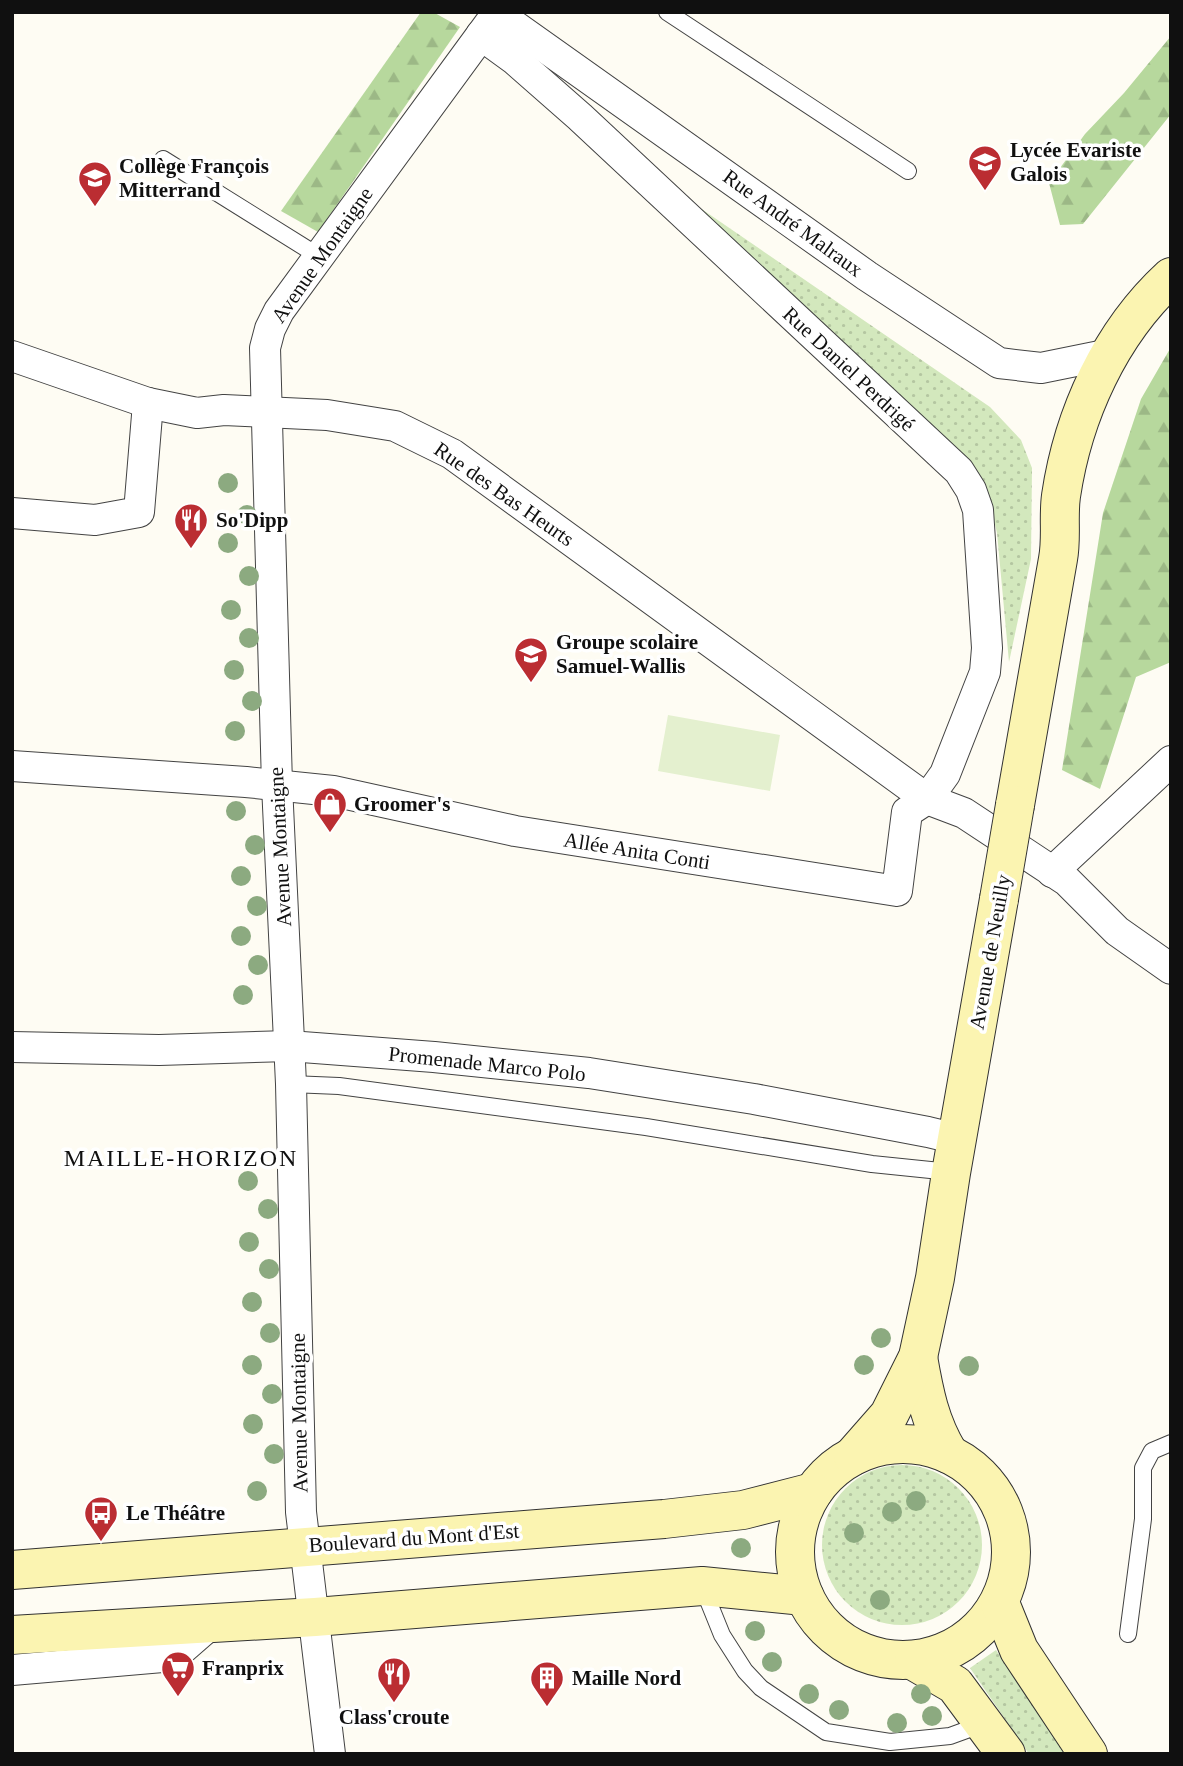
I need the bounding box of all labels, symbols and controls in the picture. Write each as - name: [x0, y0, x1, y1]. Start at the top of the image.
- place label: Lycée Evariste Galois: [1010, 138, 1141, 186]
- school or university icon: Lycée Evariste Galois: [966, 143, 1004, 192]
- place label: Collège François Mitterrand: [119, 154, 269, 202]
- school or university icon: Collège François Mitterrand: [76, 159, 114, 208]
- street label: Rue André Malraux: [718, 164, 868, 282]
- street label: Avenue Montaigne: [266, 183, 378, 327]
- street label: Rue Daniel Perdrigé: [778, 302, 920, 436]
- street label: Rue des Bas Heurts: [430, 437, 578, 551]
- restaurant icon: So'Dipp: [172, 501, 210, 550]
- place label: So'Dipp: [216, 508, 288, 532]
- place label: Groupe scolaire Samuel-Wallis: [556, 630, 698, 678]
- school or university icon: Groupe scolaire Samuel-Wallis: [512, 635, 550, 684]
- street label: Avenue Montaigne: [264, 766, 296, 928]
- shop icon: Groomer's: [311, 785, 349, 834]
- place label: Groomer's: [354, 792, 450, 816]
- street label: Allée Anita Conti: [562, 828, 712, 874]
- street label: Avenue de Neuilly: [965, 872, 1016, 1031]
- street label: Promenade Marco Polo: [387, 1042, 587, 1086]
- district label: MAILLE-HORIZON: [64, 1145, 298, 1171]
- street label: Avenue Montaigne: [286, 1333, 312, 1493]
- bus stop icon: Le Théâtre: [82, 1494, 120, 1543]
- place label: Le Théâtre: [126, 1501, 225, 1525]
- street label: Boulevard du Mont d'Est: [308, 1519, 520, 1557]
- supermarket icon: Franprix: [159, 1649, 197, 1698]
- restaurant icon: Class'croute: [375, 1655, 413, 1704]
- place label: Franprix: [202, 1656, 284, 1680]
- building icon: Maille Nord: [528, 1659, 566, 1708]
- place label: Maille Nord: [572, 1666, 681, 1690]
- place label: Class'croute: [339, 1705, 449, 1729]

